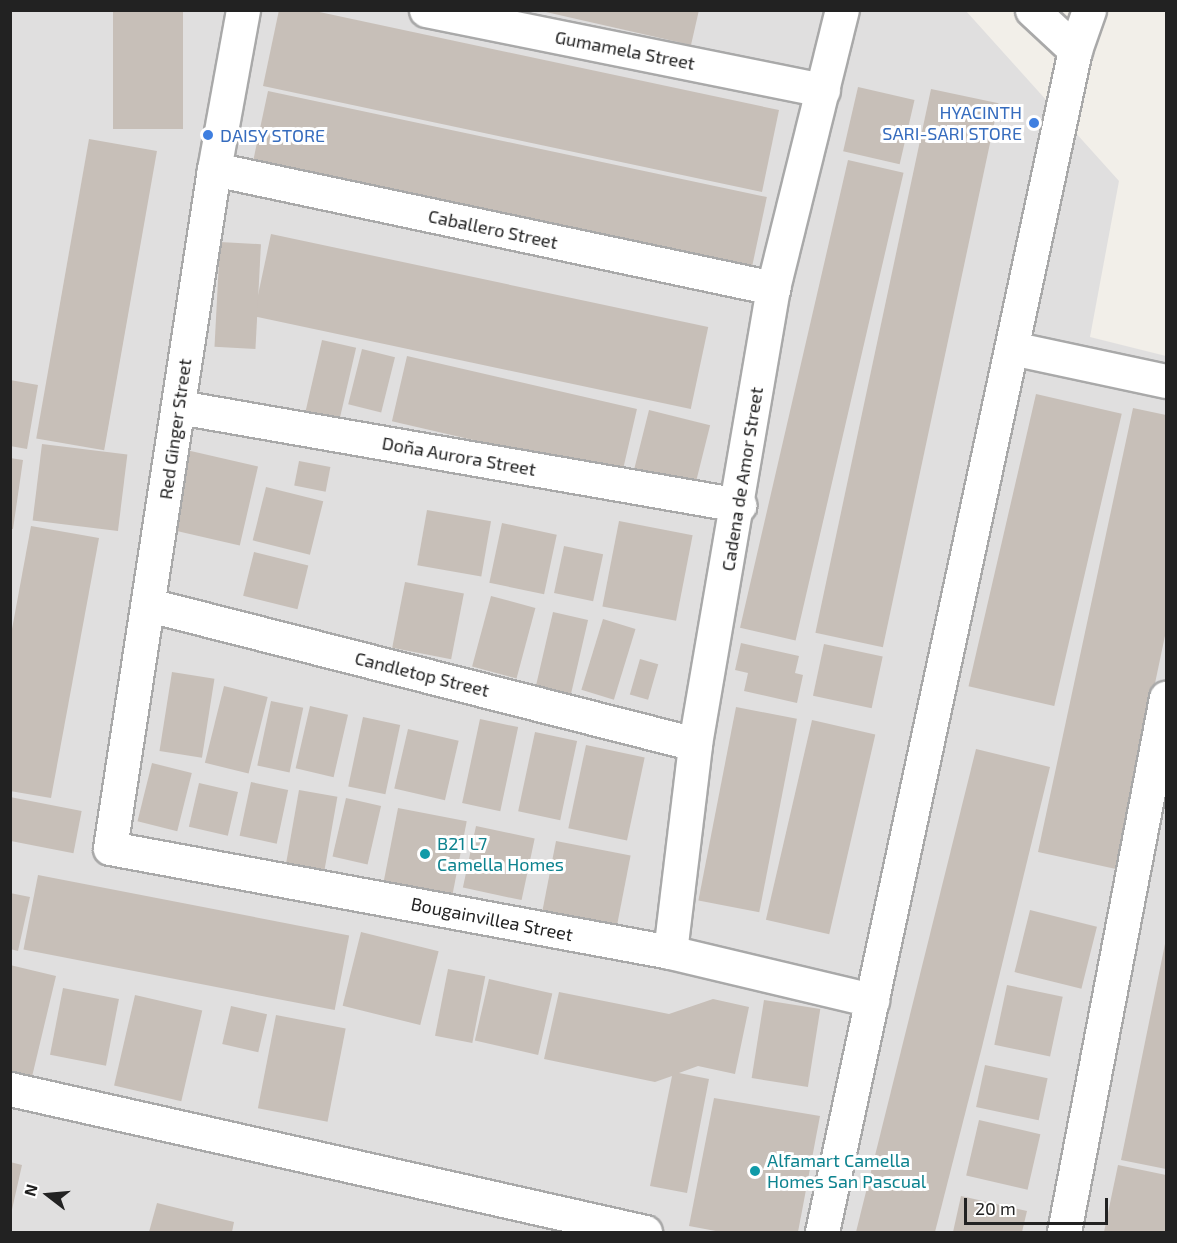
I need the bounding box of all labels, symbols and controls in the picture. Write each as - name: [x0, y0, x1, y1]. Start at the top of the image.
- street label: Gumamela Street: [553, 26, 697, 74]
- place label: HYACINTH SARI-SARI STORE: [882, 102, 1022, 144]
- marker: HYACINTH SARI-SARI STORE: [1027, 116, 1041, 130]
- place label: DAISY STORE: [220, 124, 326, 146]
- marker: DAISY STORE: [201, 128, 215, 142]
- street label: Caballero Street: [426, 205, 560, 253]
- street label: Red Ginger Street: [154, 357, 196, 501]
- street label: Cadena de Amor Street: [717, 385, 767, 573]
- street label: Doña Aurora Street: [380, 432, 538, 480]
- street label: Candletop Street: [353, 647, 491, 701]
- place label: B21 L7 Camella Homes: [437, 833, 564, 876]
- marker: B21 L7 Camella Homes: [418, 847, 432, 861]
- street label: Bougainvillea Street: [409, 893, 575, 945]
- place label: Alfamart Camella Homes San Pascual: [767, 1150, 926, 1192]
- marker: Alfamart Camella Homes San Pascual: [748, 1164, 762, 1178]
- north arrow: [18, 1165, 78, 1225]
- text: N: [19, 1182, 41, 1198]
- scale bar: [967, 1186, 1111, 1224]
- text: 20 m: [975, 1197, 1016, 1219]

